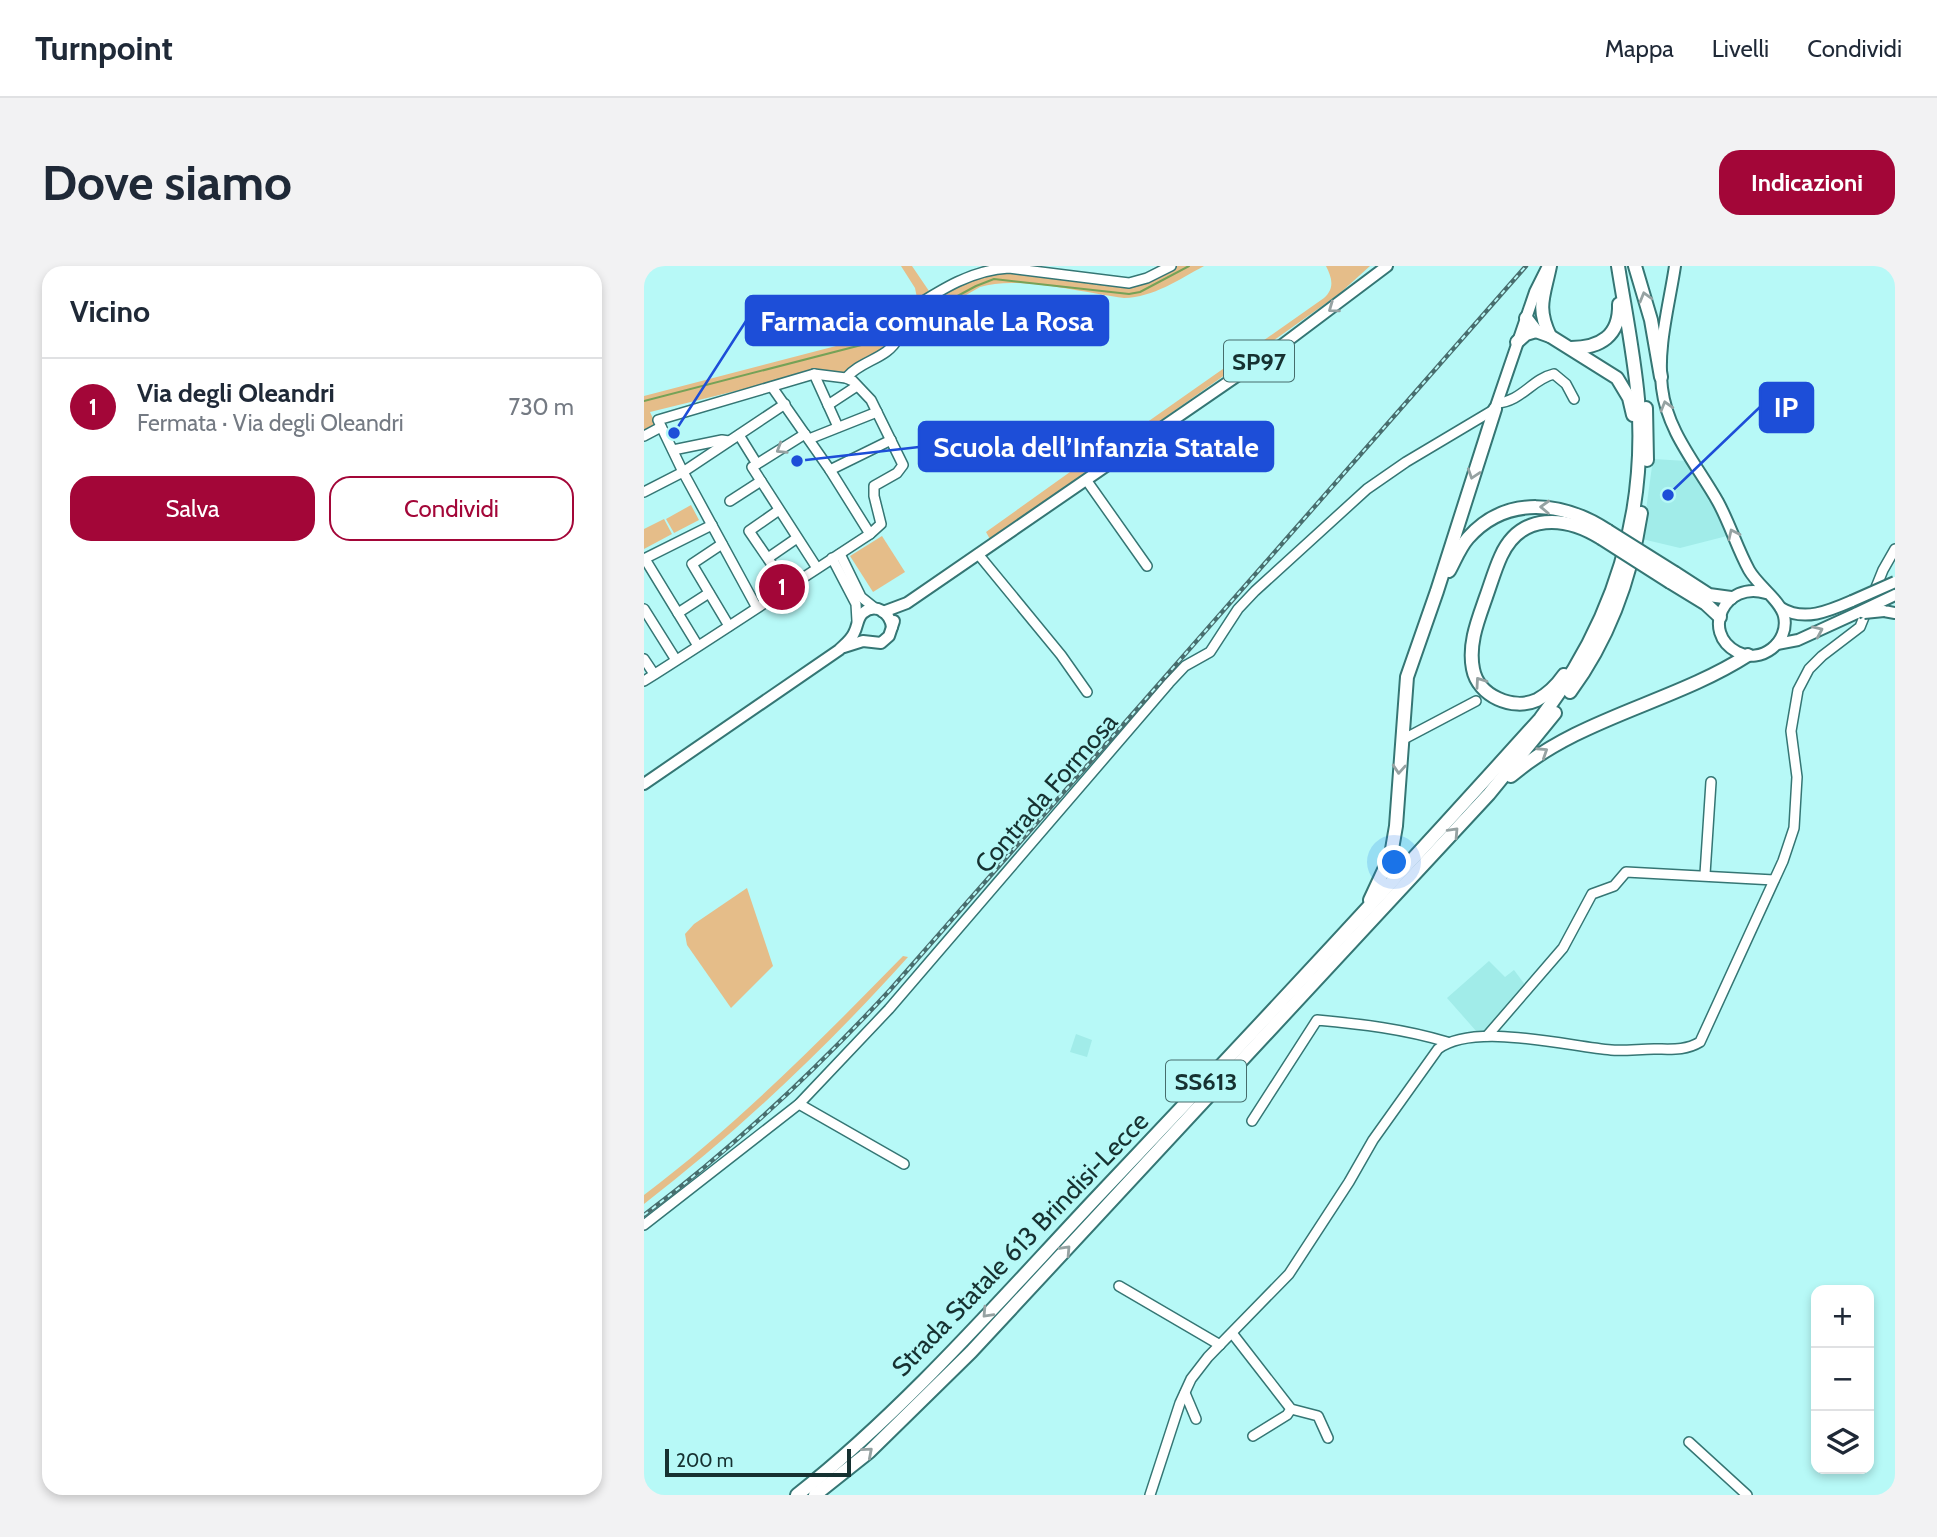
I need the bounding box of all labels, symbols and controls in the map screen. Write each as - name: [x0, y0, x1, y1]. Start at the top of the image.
- text: Turnpoint: [35, 28, 173, 68]
- text: Mappa: [1605, 34, 1674, 63]
- text: Livelli: [1712, 34, 1769, 63]
- text: Condividi: [1807, 34, 1902, 63]
- button: Indicazioni: [1719, 150, 1895, 215]
- text: Dove siamo: [42, 153, 292, 212]
- one-way arrow: [1638, 292, 1653, 304]
- text: Vicino: [70, 293, 150, 330]
- callout: Farmacia comunale La Rosa: [746, 296, 1108, 345]
- one-way arrow: [1328, 299, 1341, 312]
- text: Farmacia comunale La Rosa: [760, 304, 1094, 338]
- road number: SP97: [1224, 340, 1294, 382]
- text: Via degli Oleandri: [137, 377, 335, 409]
- callout: IP: [1760, 383, 1813, 432]
- text: IP: [1774, 390, 1799, 424]
- text: 1: [89, 393, 97, 421]
- text: 730 m: [509, 393, 574, 421]
- one-way arrow: [1660, 400, 1674, 412]
- text: Fermata · Via degli Oleandri: [137, 409, 404, 437]
- callout: Scuola dell’Infanzia Statale: [919, 422, 1273, 471]
- text: Scuola dell’Infanzia Statale: [933, 430, 1259, 464]
- one-way arrow: [775, 441, 788, 454]
- one-way arrow: [1467, 467, 1481, 480]
- button: Salva: [70, 476, 315, 541]
- button: Condividi: [329, 476, 574, 541]
- one-way arrow: [1539, 500, 1550, 515]
- one-way arrow: [1727, 529, 1741, 541]
- pin: 1: [759, 561, 805, 613]
- one-way arrow: [1811, 625, 1823, 639]
- one-way arrow: [1476, 677, 1488, 690]
- street label: Contrada Formosa: [968, 706, 1125, 880]
- one-way arrow: [1536, 748, 1549, 761]
- one-way arrow: [1392, 764, 1407, 775]
- one-way arrow: [1446, 827, 1459, 840]
- your location: [1377, 845, 1411, 879]
- road number: SS613: [1166, 1060, 1246, 1102]
- street label: Strada Statale 613 Brindisi-Lecce: [885, 1105, 1155, 1383]
- one-way arrow: [1057, 1245, 1070, 1258]
- map controls: [1811, 1285, 1874, 1474]
- button: +: [1811, 1285, 1874, 1348]
- one-way arrow: [983, 1305, 996, 1318]
- button: −: [1811, 1348, 1874, 1411]
- button: layers: [1811, 1411, 1874, 1474]
- scale bar: [665, 1446, 850, 1478]
- one-way arrow: [860, 1448, 873, 1460]
- text: 200 m: [676, 1449, 733, 1472]

